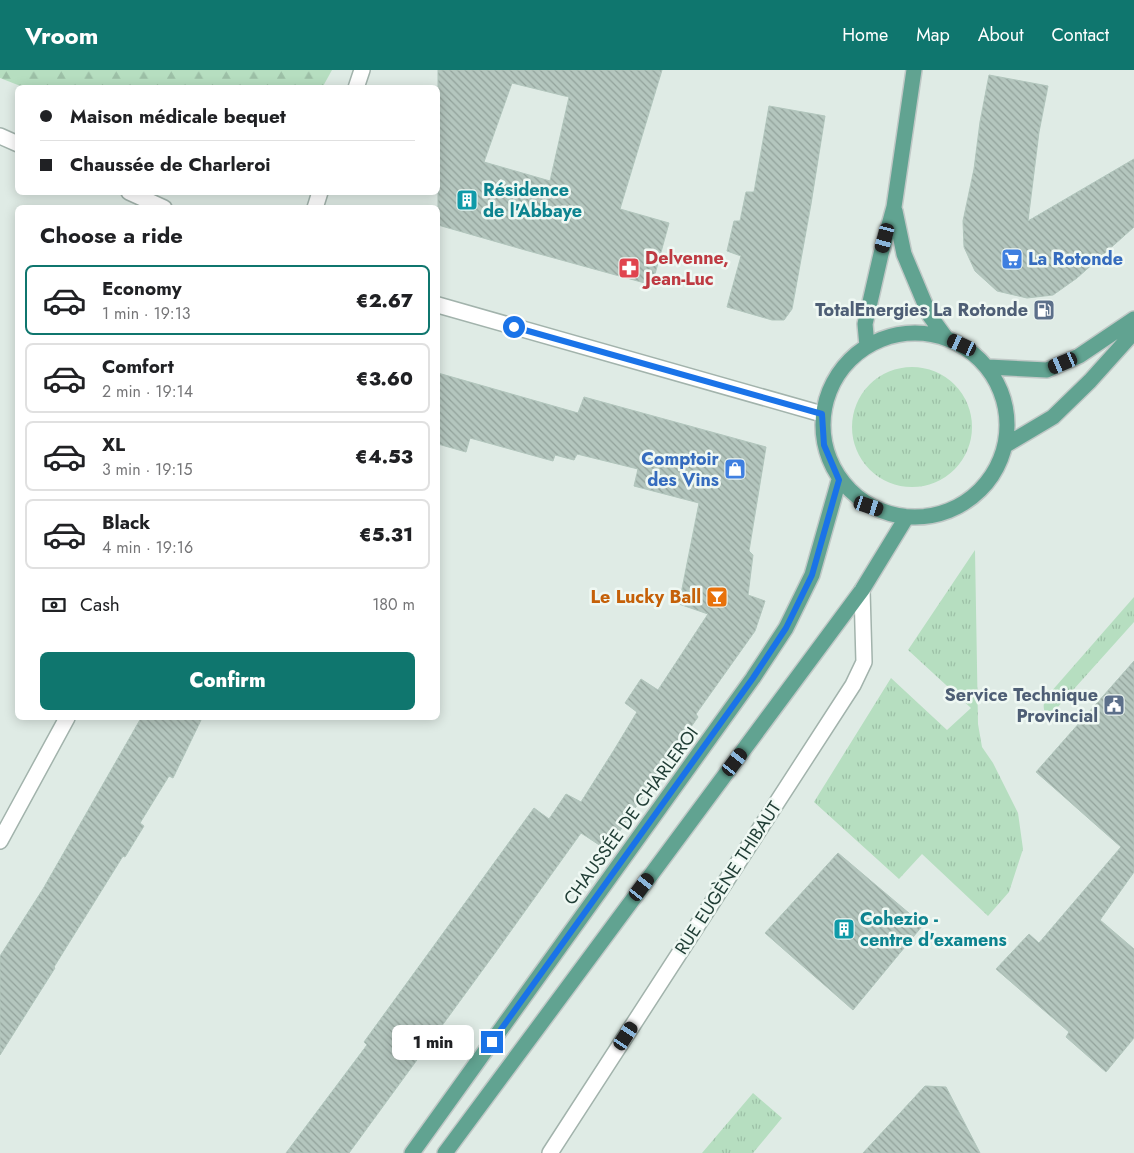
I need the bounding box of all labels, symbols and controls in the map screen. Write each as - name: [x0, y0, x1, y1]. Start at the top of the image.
- text: Vroom: [25, 18, 98, 53]
- text: Home: [842, 22, 888, 48]
- text: Map: [916, 22, 950, 48]
- text: About: [978, 22, 1023, 48]
- text: Contact: [1051, 22, 1109, 48]
- text: Maison médicale bequet: [70, 103, 286, 130]
- text: Chaussée de Charleroi: [70, 151, 271, 178]
- place label: Résidence de l'Abbaye: [483, 177, 582, 224]
- building icon: Résidence de l'Abbaye: [455, 188, 479, 212]
- text: Choose a ride: [40, 219, 183, 251]
- car: [873, 222, 896, 254]
- place label: Delvenne, Jean-Luc: [642, 245, 729, 292]
- place label: La Rotonde: [1028, 246, 1123, 272]
- supermarket icon: La Rotonde: [1000, 247, 1024, 271]
- pharmacy icon: Delvenne, Jean-Luc: [617, 256, 641, 280]
- text: Economy: [102, 275, 182, 302]
- icon: car: [42, 278, 87, 323]
- text: €2.67: [356, 287, 413, 314]
- place label: TotalEnergies La Rotonde: [815, 297, 1028, 323]
- fuel station icon: TotalEnergies La Rotonde: [1032, 298, 1056, 322]
- text: 1 min · 19:13: [102, 302, 191, 325]
- route start: [503, 316, 525, 338]
- car: [945, 332, 978, 358]
- car: [1046, 350, 1079, 376]
- text: Comfort: [102, 353, 174, 380]
- icon: car: [42, 356, 87, 401]
- text: €3.60: [356, 365, 413, 392]
- text: 2 min · 19:14: [102, 380, 193, 403]
- text: XL: [102, 431, 125, 458]
- icon: car: [42, 434, 87, 479]
- text: €4.53: [355, 443, 413, 470]
- place label: Comptoir des Vins: [641, 446, 720, 493]
- shop icon: Comptoir des Vins: [723, 457, 747, 481]
- text: 3 min · 19:15: [102, 458, 192, 481]
- car: [852, 494, 885, 518]
- text: Black: [102, 509, 150, 536]
- icon: car: [42, 512, 87, 557]
- text: €5.31: [359, 521, 413, 548]
- text: 4 min · 19:16: [102, 536, 193, 559]
- place label: Le Lucky Ball: [591, 584, 701, 610]
- bar icon: Le Lucky Ball: [705, 585, 729, 609]
- icon: cash: [40, 591, 68, 619]
- text: Cash: [80, 591, 120, 618]
- text: 180 m: [372, 593, 415, 616]
- button: Confirm: [40, 652, 415, 710]
- place label: Service Technique Provincial: [945, 682, 1098, 729]
- public building icon: Service Technique Provincial: [1102, 693, 1126, 717]
- street label: CHAUSSÉE DE CHARLEROI: [557, 722, 705, 910]
- car: [719, 746, 750, 778]
- street label: RUE EUGÈNE THIBAUT: [669, 796, 788, 960]
- car: [626, 871, 657, 903]
- place label: Cohezio - centre d'examens: [860, 906, 1007, 953]
- building icon: Cohezio - centre d'examens: [832, 917, 856, 941]
- car: [611, 1019, 640, 1053]
- callout: 1 min: [392, 1024, 474, 1060]
- text: 1 min: [413, 1031, 453, 1054]
- route end: [481, 1031, 503, 1053]

